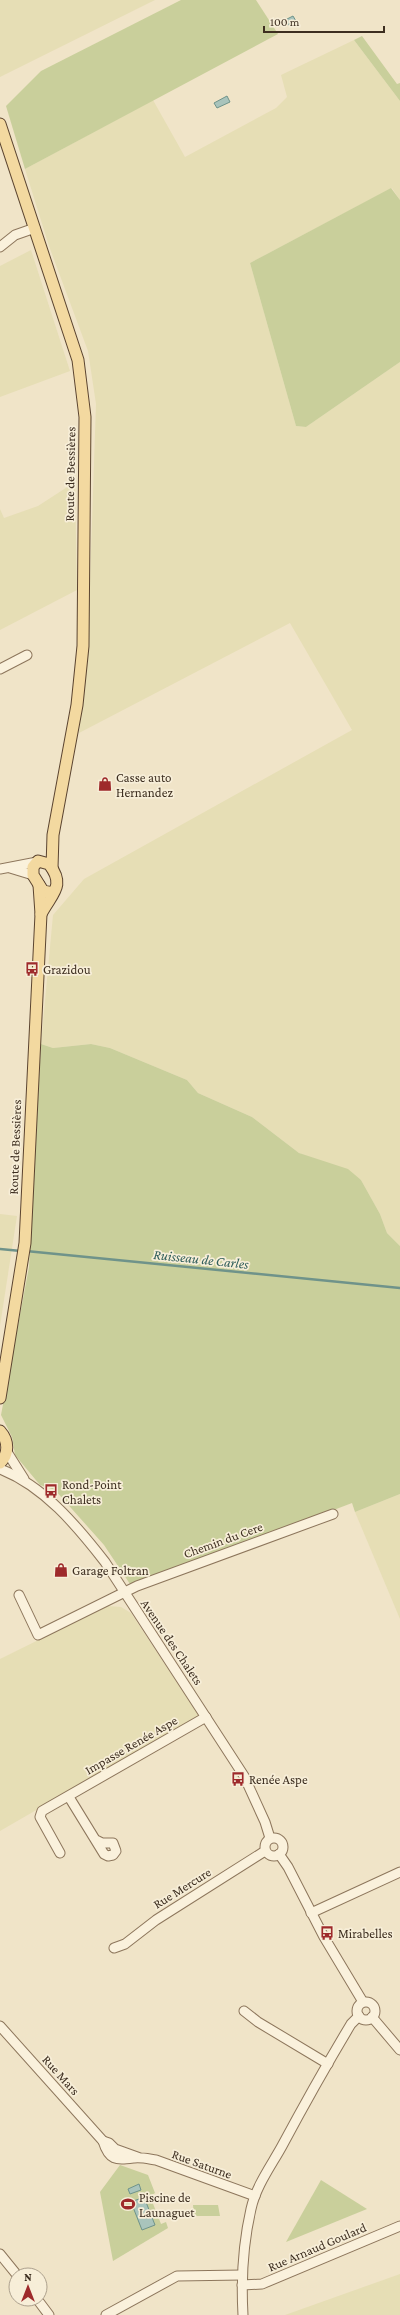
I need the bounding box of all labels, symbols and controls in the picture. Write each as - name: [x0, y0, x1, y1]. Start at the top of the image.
- scale bar: [264, 8, 384, 34]
- text: 100 m: [270, 15, 300, 29]
- street label: Route de Bessières: [62, 426, 78, 522]
- place label: Casse auto Hernandez: [116, 770, 173, 800]
- shop icon: Casse auto Hernandez: [97, 776, 113, 792]
- bus stop icon: Grazidou: [24, 961, 40, 977]
- place label: Grazidou: [43, 962, 91, 977]
- street label: Route de Bessières: [6, 1099, 24, 1195]
- water label: Ruisseau de Carles: [153, 1246, 250, 1272]
- place label: Rond-Point Chalets: [62, 1477, 122, 1507]
- bus stop icon: Rond-Point Chalets: [43, 1483, 59, 1499]
- street label: Chemin du Cere: [181, 1519, 265, 1561]
- shop icon: Garage Foltran: [53, 1562, 69, 1578]
- place label: Garage Foltran: [72, 1563, 149, 1578]
- street label: Avenue des Chalets: [138, 1596, 206, 1688]
- street label: Impasse Renée Aspe: [82, 1712, 180, 1778]
- bus stop icon: Renée Aspe: [230, 1771, 246, 1787]
- place label: Renée Aspe: [249, 1772, 308, 1787]
- street label: Rue Mercure: [150, 1864, 214, 1912]
- bus stop icon: Mirabelles: [319, 1925, 335, 1941]
- place label: Mirabelles: [338, 1926, 393, 1941]
- street label: Rue Mars: [39, 2052, 83, 2098]
- street label: Rue Saturne: [170, 2146, 234, 2182]
- place label: Piscine de Launaguet: [139, 2190, 195, 2220]
- sports icon: Piscine de Launaguet: [120, 2196, 136, 2212]
- street label: Rue Arnaud Goulard: [266, 2219, 369, 2275]
- north arrow: [8, 2267, 48, 2307]
- text: N: [24, 2271, 32, 2283]

